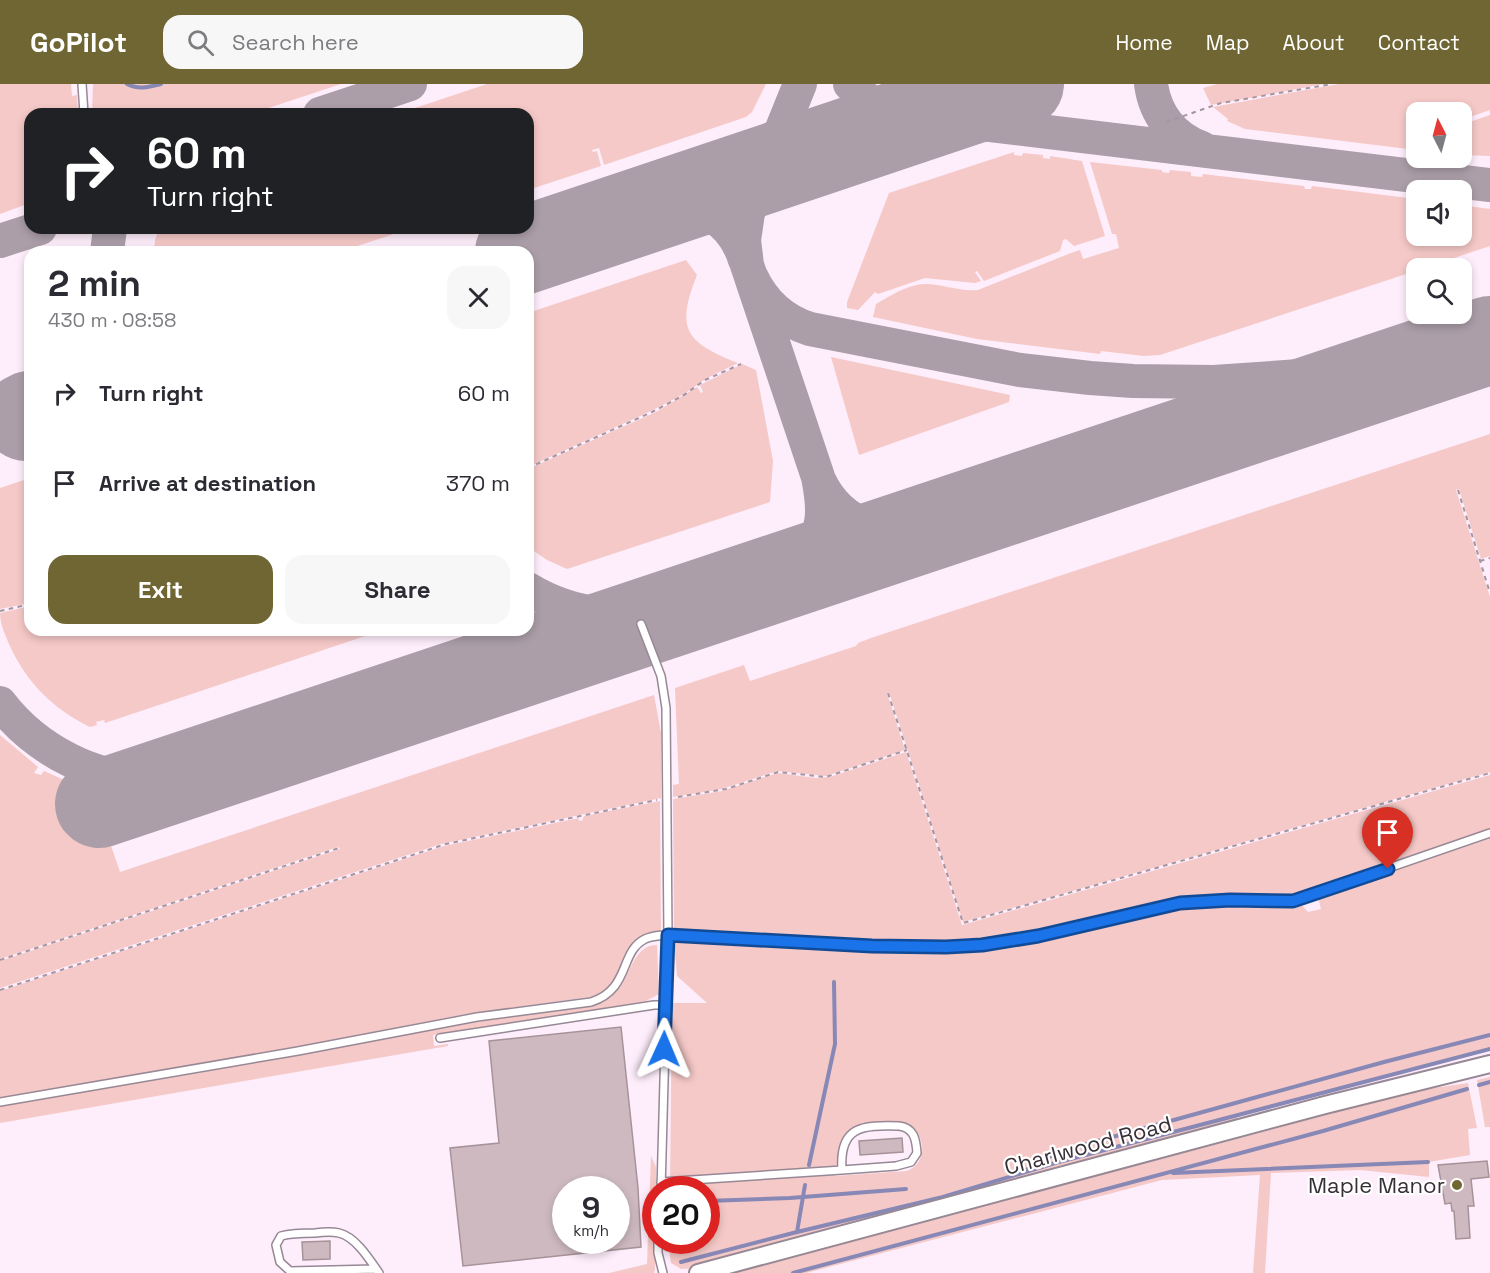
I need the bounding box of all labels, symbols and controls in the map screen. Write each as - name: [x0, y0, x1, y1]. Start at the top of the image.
- search box: [163, 15, 583, 69]
- text: GoPilot: [30, 24, 127, 60]
- icon: search: [184, 26, 217, 59]
- text: Search here: [232, 28, 359, 56]
- text: Home: [1115, 29, 1173, 56]
- text: Map: [1206, 29, 1250, 56]
- text: About: [1283, 29, 1345, 56]
- text: Contact: [1378, 29, 1460, 56]
- north arrow: [1406, 102, 1472, 168]
- map controls: [1406, 102, 1472, 324]
- text: 60 m: [147, 127, 247, 180]
- icon: right: [48, 132, 126, 210]
- text: Turn right: [147, 179, 274, 214]
- button: sound: [1406, 180, 1472, 246]
- button: search: [1406, 258, 1472, 324]
- text: 2 min: [48, 261, 141, 307]
- button: close: [447, 266, 510, 329]
- text: 430 m · 08:58: [48, 307, 177, 333]
- icon: right: [48, 377, 81, 410]
- text: Turn right: [99, 379, 204, 407]
- text: 60 m: [458, 379, 510, 407]
- icon: arrive: [48, 467, 81, 500]
- text: Arrive at destination: [99, 469, 316, 497]
- text: 370 m: [446, 469, 510, 497]
- button: Exit: [48, 555, 273, 624]
- button: Share: [285, 555, 510, 624]
- pin: [1362, 807, 1413, 869]
- icon: arrive: [1371, 816, 1404, 849]
- position arrow: [632, 1017, 696, 1081]
- street label: Charlwood Road: [1001, 1109, 1175, 1181]
- place label: Maple Manor: [1308, 1171, 1445, 1199]
- speed limit sign: 20: [642, 1176, 720, 1254]
- marker: Maple Manor: [1450, 1178, 1464, 1192]
- text: 9: [582, 1188, 600, 1227]
- text: km/h: [573, 1221, 609, 1240]

